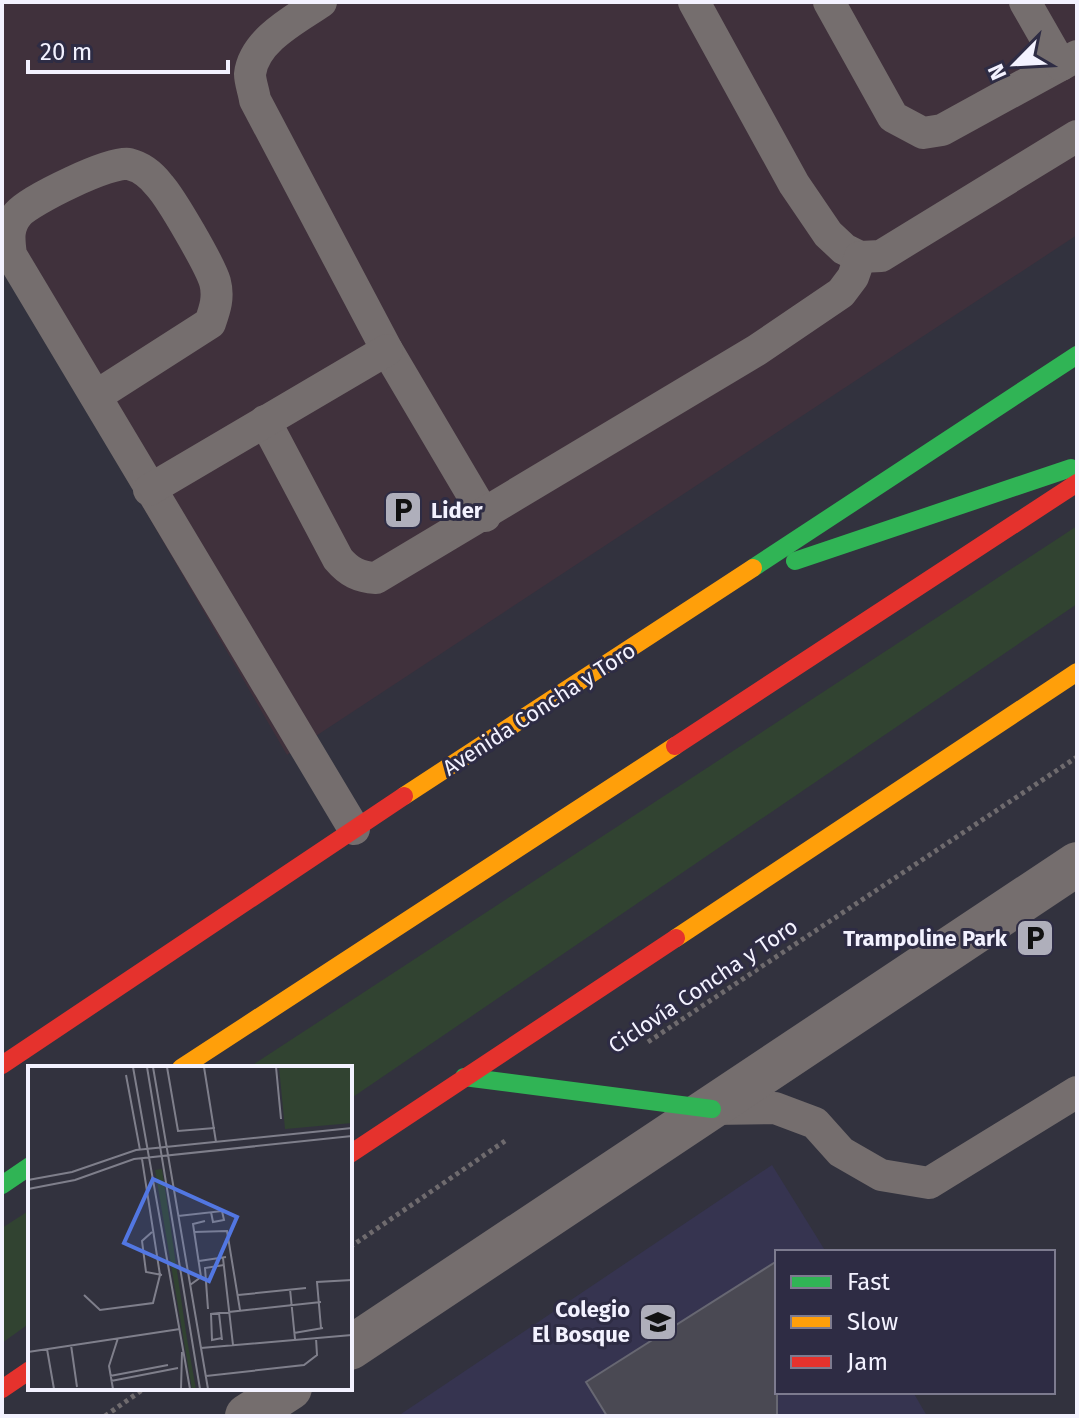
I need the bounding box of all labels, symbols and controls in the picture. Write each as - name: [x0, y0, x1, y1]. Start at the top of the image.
- scale bar: [28, 24, 228, 74]
- north arrow: [975, 24, 1055, 104]
- text: 20 m: [40, 38, 92, 66]
- text: N: [982, 60, 1012, 84]
- parking icon: Lider: [382, 489, 424, 531]
- place label: Lider: [431, 497, 483, 524]
- street label: Avenida Concha y Toro: [437, 637, 641, 781]
- street label: Ciclovía Concha y Toro: [603, 913, 803, 1059]
- parking icon: Trampoline Park: [1014, 917, 1056, 959]
- place label: Trampoline Park: [843, 925, 1008, 952]
- inset map: [28, 1066, 352, 1390]
- legend: [775, 1250, 1055, 1394]
- text: Fast: [847, 1268, 890, 1296]
- place label: Colegio El Bosque: [532, 1296, 630, 1348]
- school or university icon: Colegio El Bosque: [637, 1301, 679, 1343]
- text: Slow: [847, 1308, 898, 1336]
- text: Jam: [847, 1348, 888, 1376]

